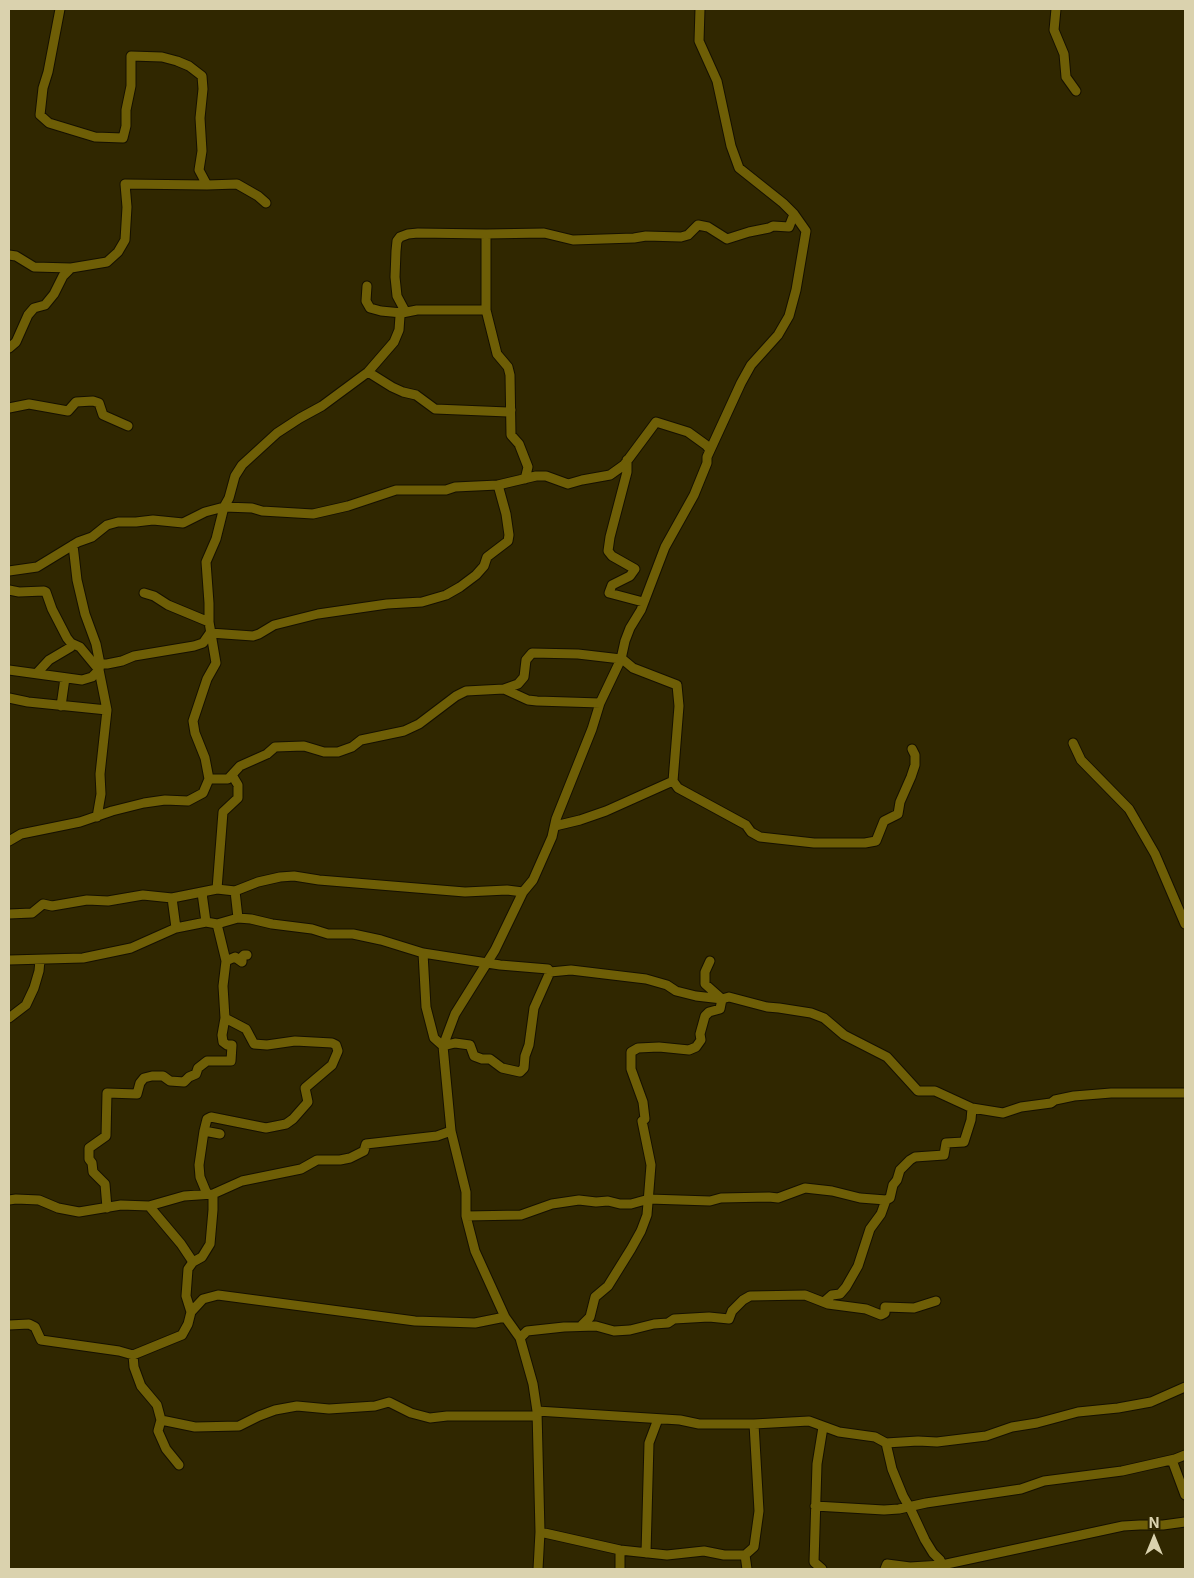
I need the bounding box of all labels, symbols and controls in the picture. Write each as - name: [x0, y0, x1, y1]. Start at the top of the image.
- north arrow: [1129, 1513, 1179, 1563]
- text: N: [1149, 1514, 1159, 1531]

